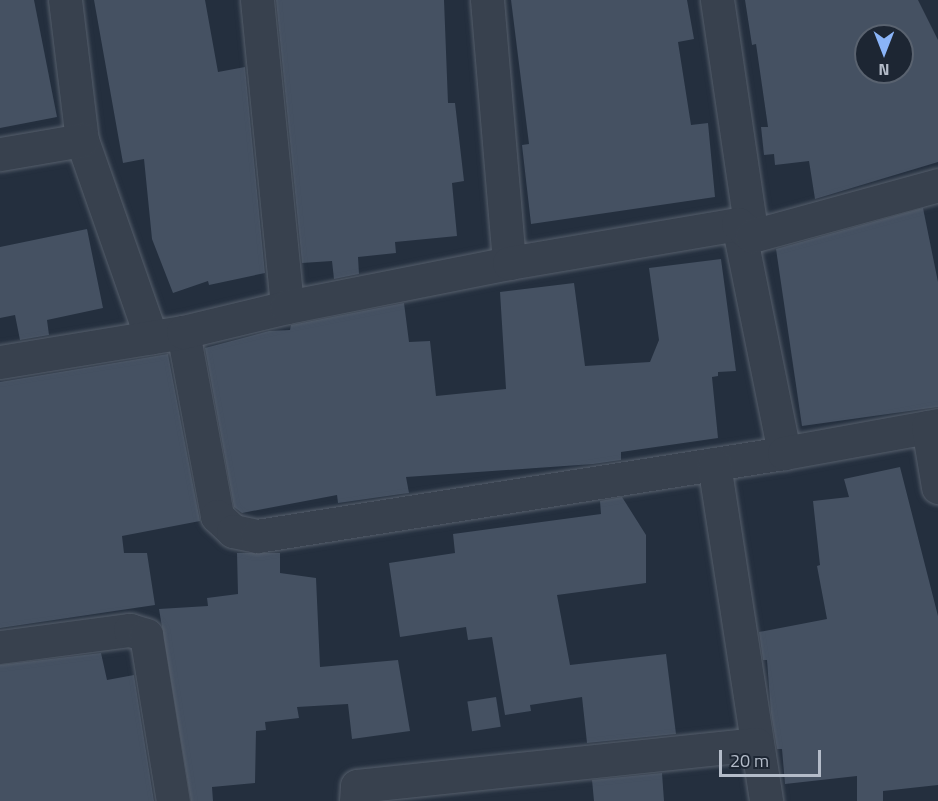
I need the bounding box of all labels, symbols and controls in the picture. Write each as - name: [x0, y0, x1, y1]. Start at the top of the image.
- north arrow: [854, 24, 914, 84]
- text: N: [878, 58, 890, 82]
- scale bar: [722, 738, 824, 776]
- text: 20 m: [730, 747, 769, 774]

